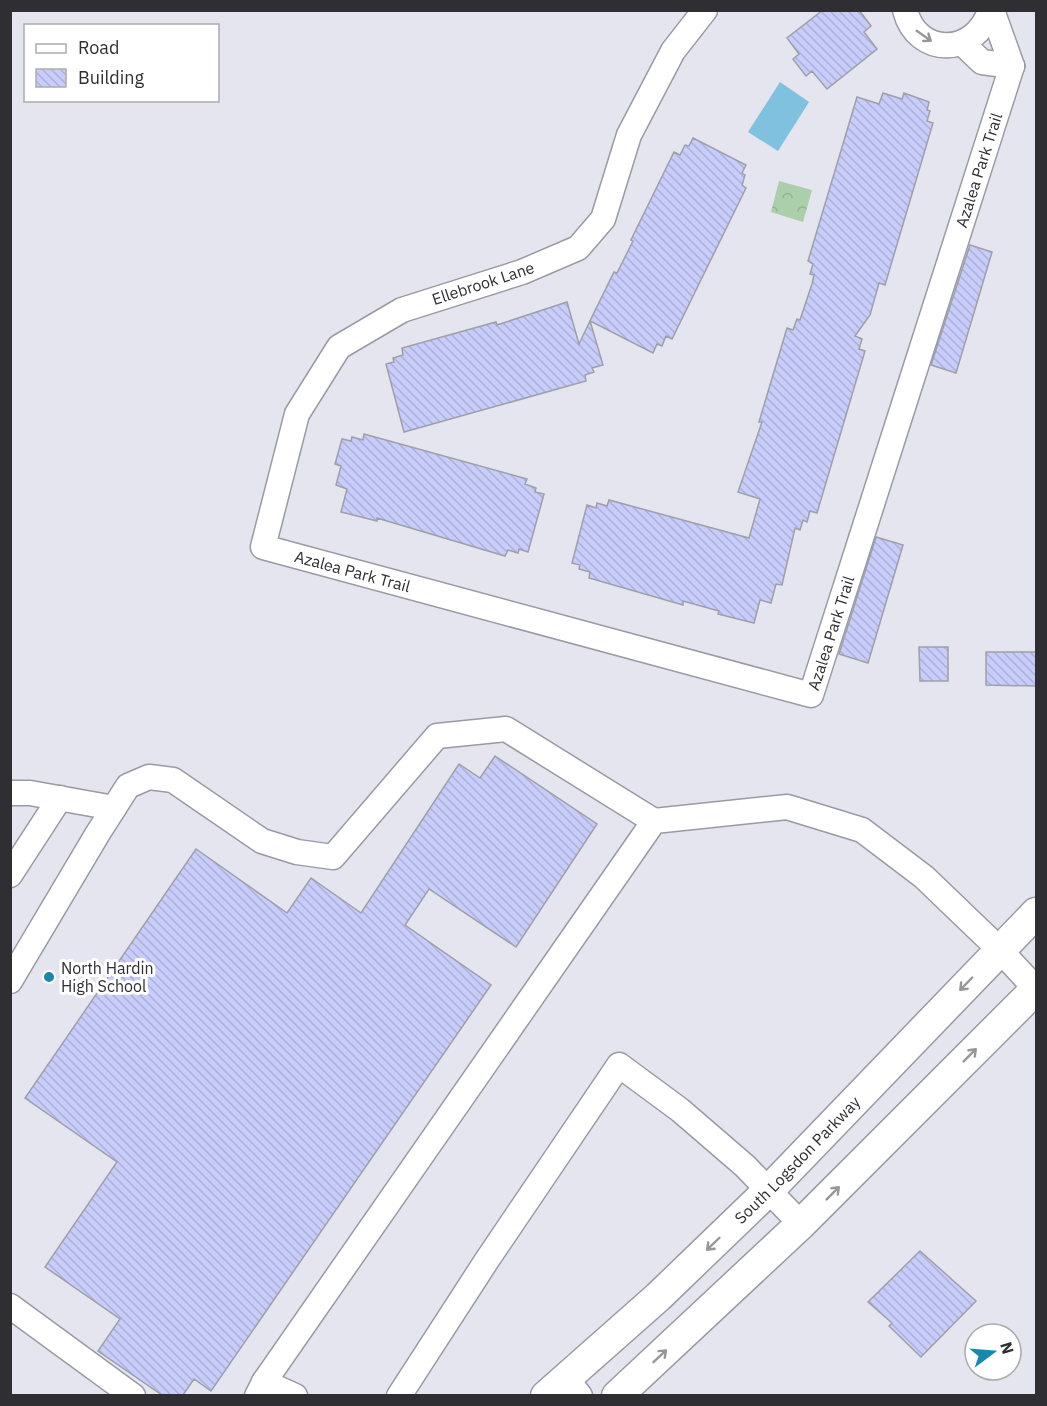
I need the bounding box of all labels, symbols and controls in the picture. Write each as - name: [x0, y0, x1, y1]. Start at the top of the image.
- legend: [24, 24, 219, 102]
- one-way arrow: [915, 30, 931, 42]
- text: Road: [78, 36, 119, 59]
- text: Building: [78, 66, 145, 89]
- street label: Azalea Park Trail: [951, 110, 1006, 230]
- street label: Ellebrook Lane: [429, 257, 537, 309]
- street label: Azalea Park Trail: [292, 546, 413, 596]
- street label: Azalea Park Trail: [803, 573, 858, 693]
- place label: North Hardin High School: [61, 958, 154, 996]
- marker: North Hardin High School: [42, 970, 56, 984]
- one-way arrow: [959, 977, 973, 992]
- one-way arrow: [963, 1048, 978, 1063]
- street label: South Logsdon Parkway: [730, 1092, 864, 1228]
- one-way arrow: [825, 1186, 840, 1201]
- one-way arrow: [705, 1237, 720, 1252]
- north arrow: [963, 1322, 1023, 1382]
- text: N: [996, 1340, 1019, 1356]
- one-way arrow: [652, 1349, 667, 1363]

